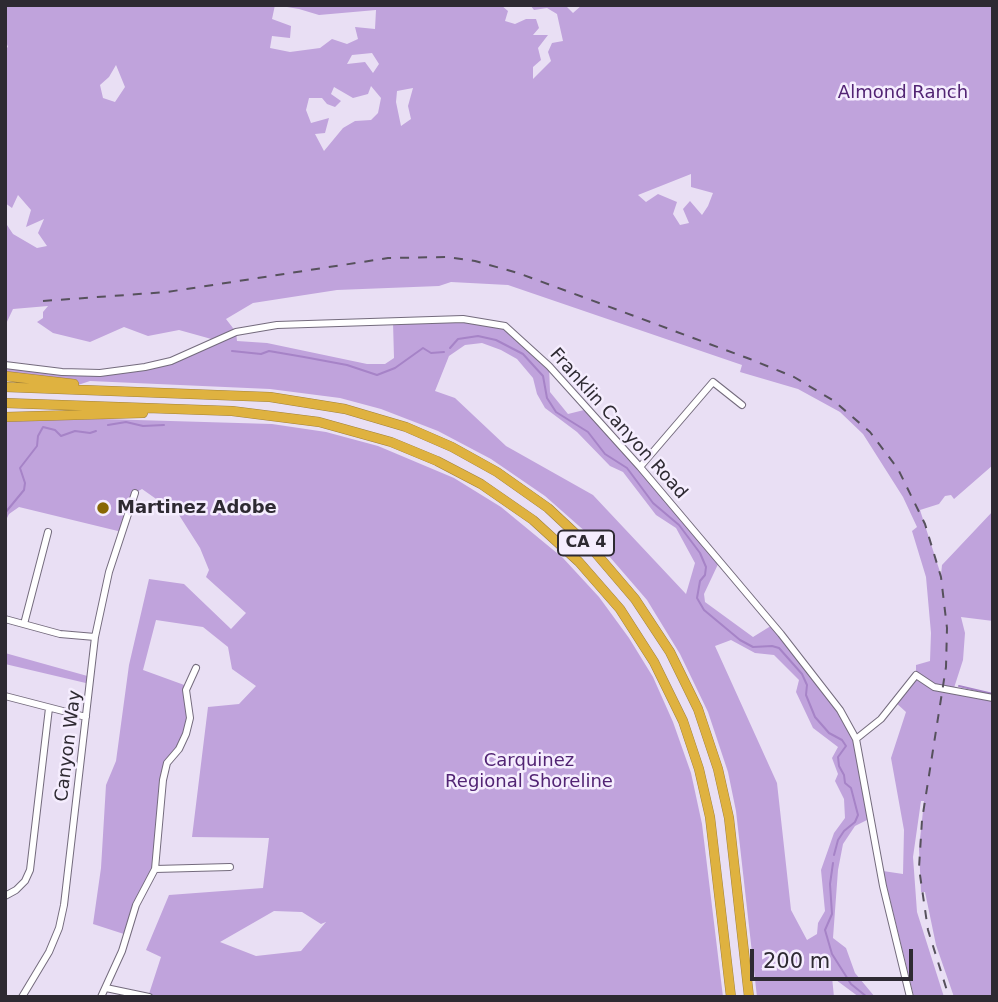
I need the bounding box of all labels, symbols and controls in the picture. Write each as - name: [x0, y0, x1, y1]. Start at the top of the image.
- park label: Almond Ranch: [838, 82, 968, 104]
- street label: Franklin Canyon Road: [545, 344, 691, 504]
- place label: Martinez Adobe: [117, 497, 277, 519]
- marker: Martinez Adobe: [95, 500, 111, 516]
- road number: CA 4: [558, 530, 614, 556]
- street label: Canyon Way: [51, 689, 87, 803]
- park label: Carquinez Regional Shoreline: [445, 750, 613, 792]
- scale bar: [753, 936, 916, 980]
- text: 200 m: [763, 949, 830, 973]

